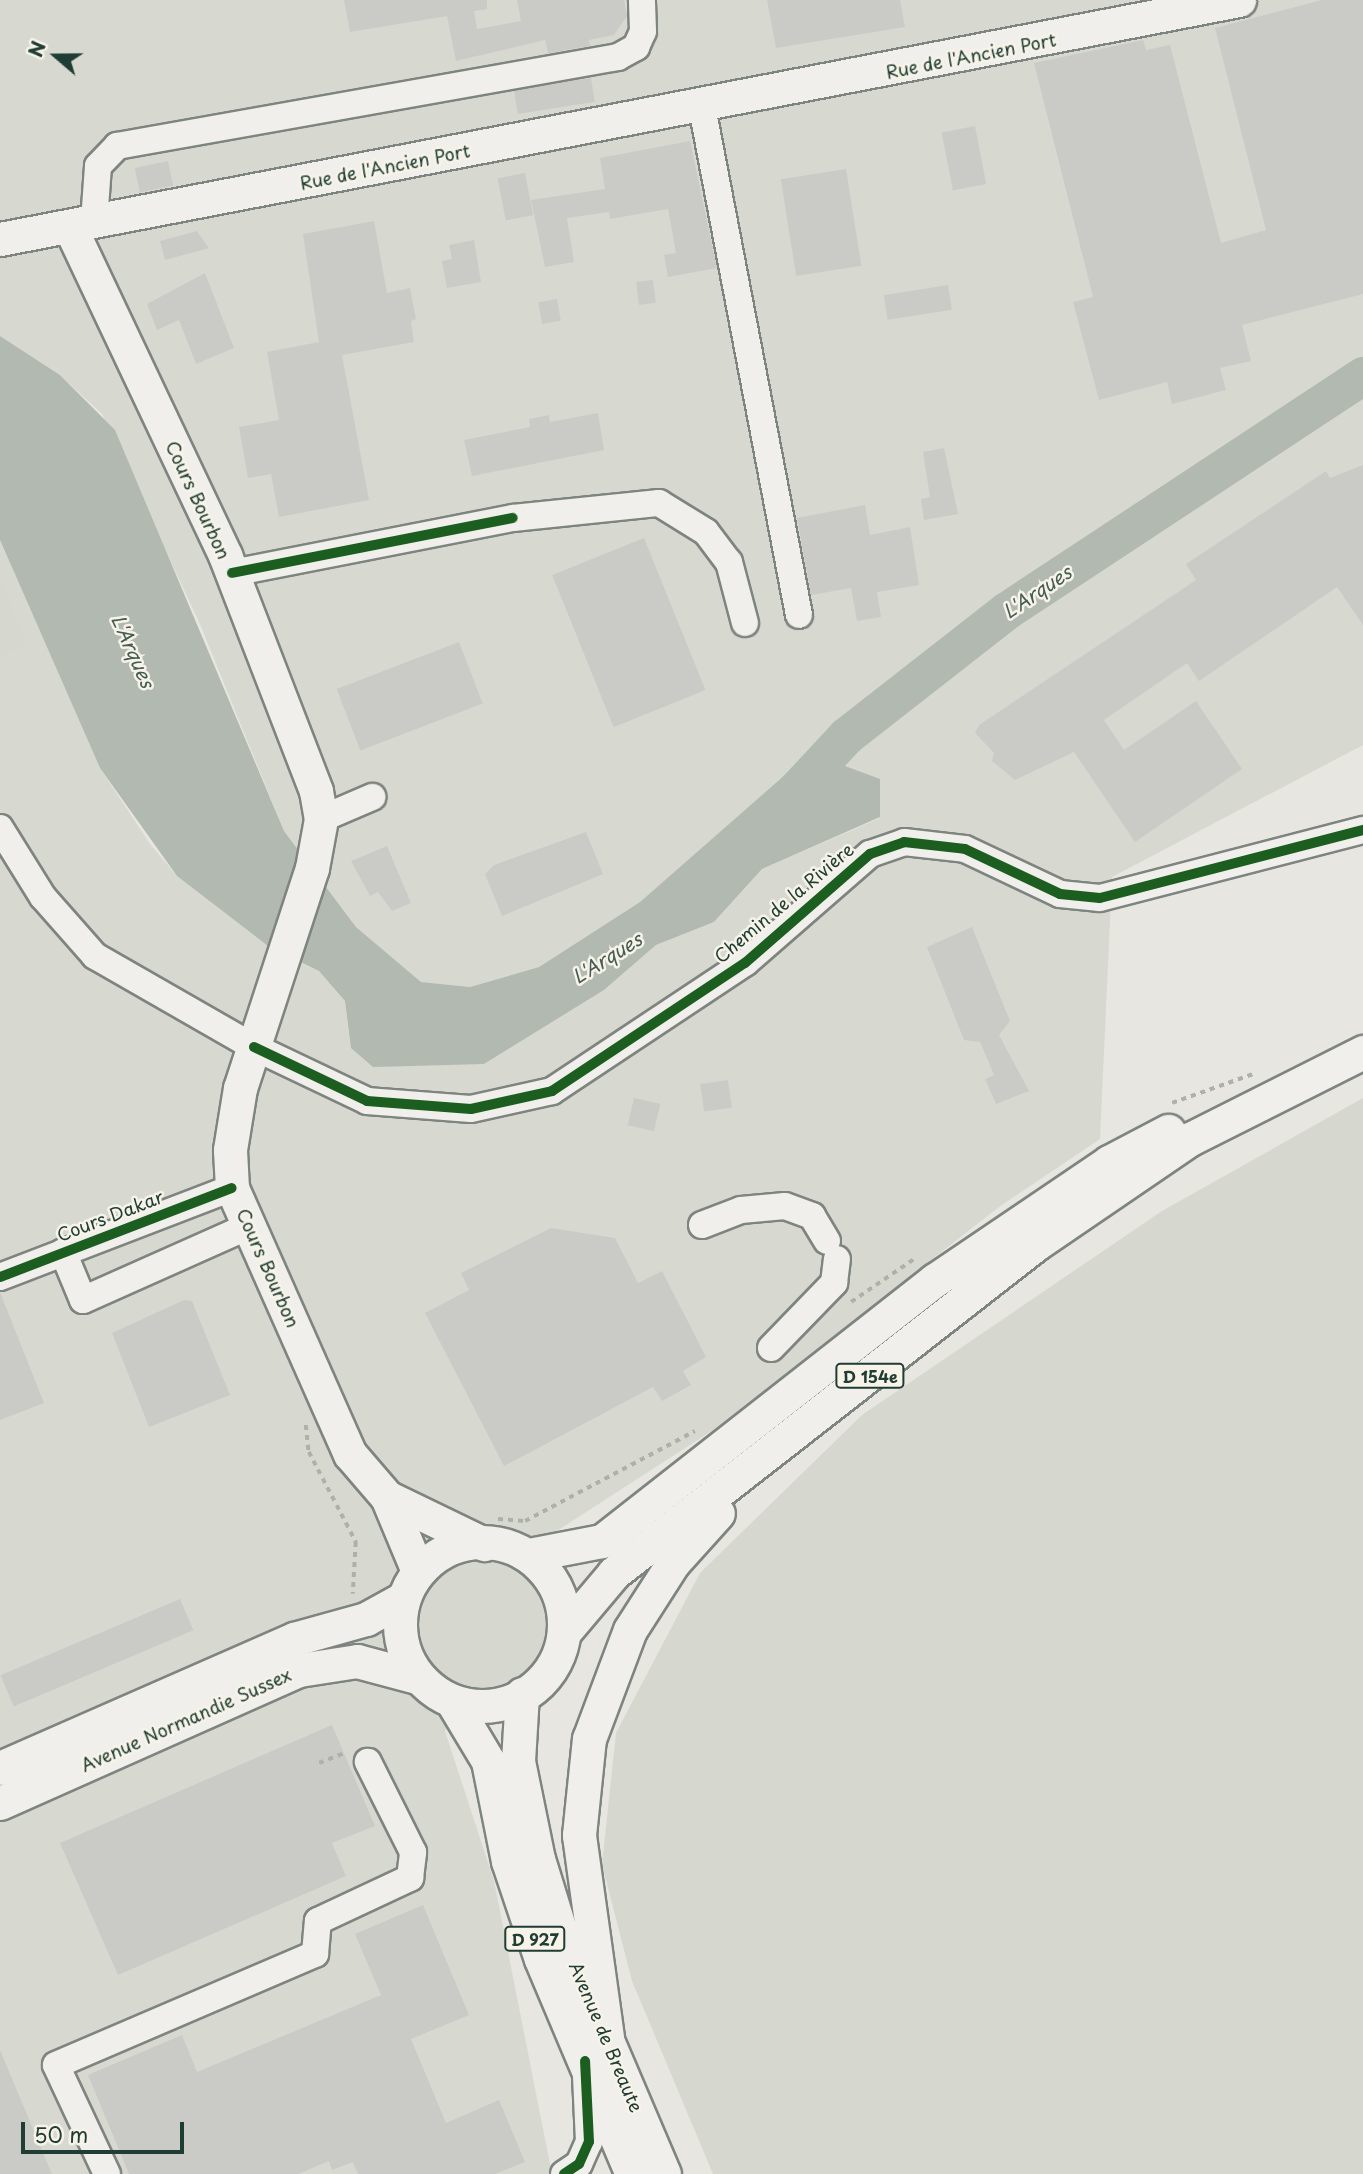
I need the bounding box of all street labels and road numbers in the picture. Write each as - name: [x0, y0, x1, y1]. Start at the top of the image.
- street label: Rue de l'Ancien Port: [883, 29, 1059, 83]
- street label: Rue de l'Ancien Port: [297, 140, 473, 194]
- street label: Cours Bourbon: [161, 437, 235, 563]
- street label: Chemin de la Rivière: [709, 837, 859, 969]
- street label: Cours Dakar: [54, 1186, 166, 1246]
- street label: Cours Bourbon: [232, 1205, 304, 1331]
- road number: D 154e: [835, 1364, 905, 1388]
- street label: Avenue Normandie Sussex: [78, 1664, 294, 1776]
- road number: D 927: [504, 1926, 566, 1952]
- street label: Avenue de Breaute: [565, 1959, 647, 2115]

